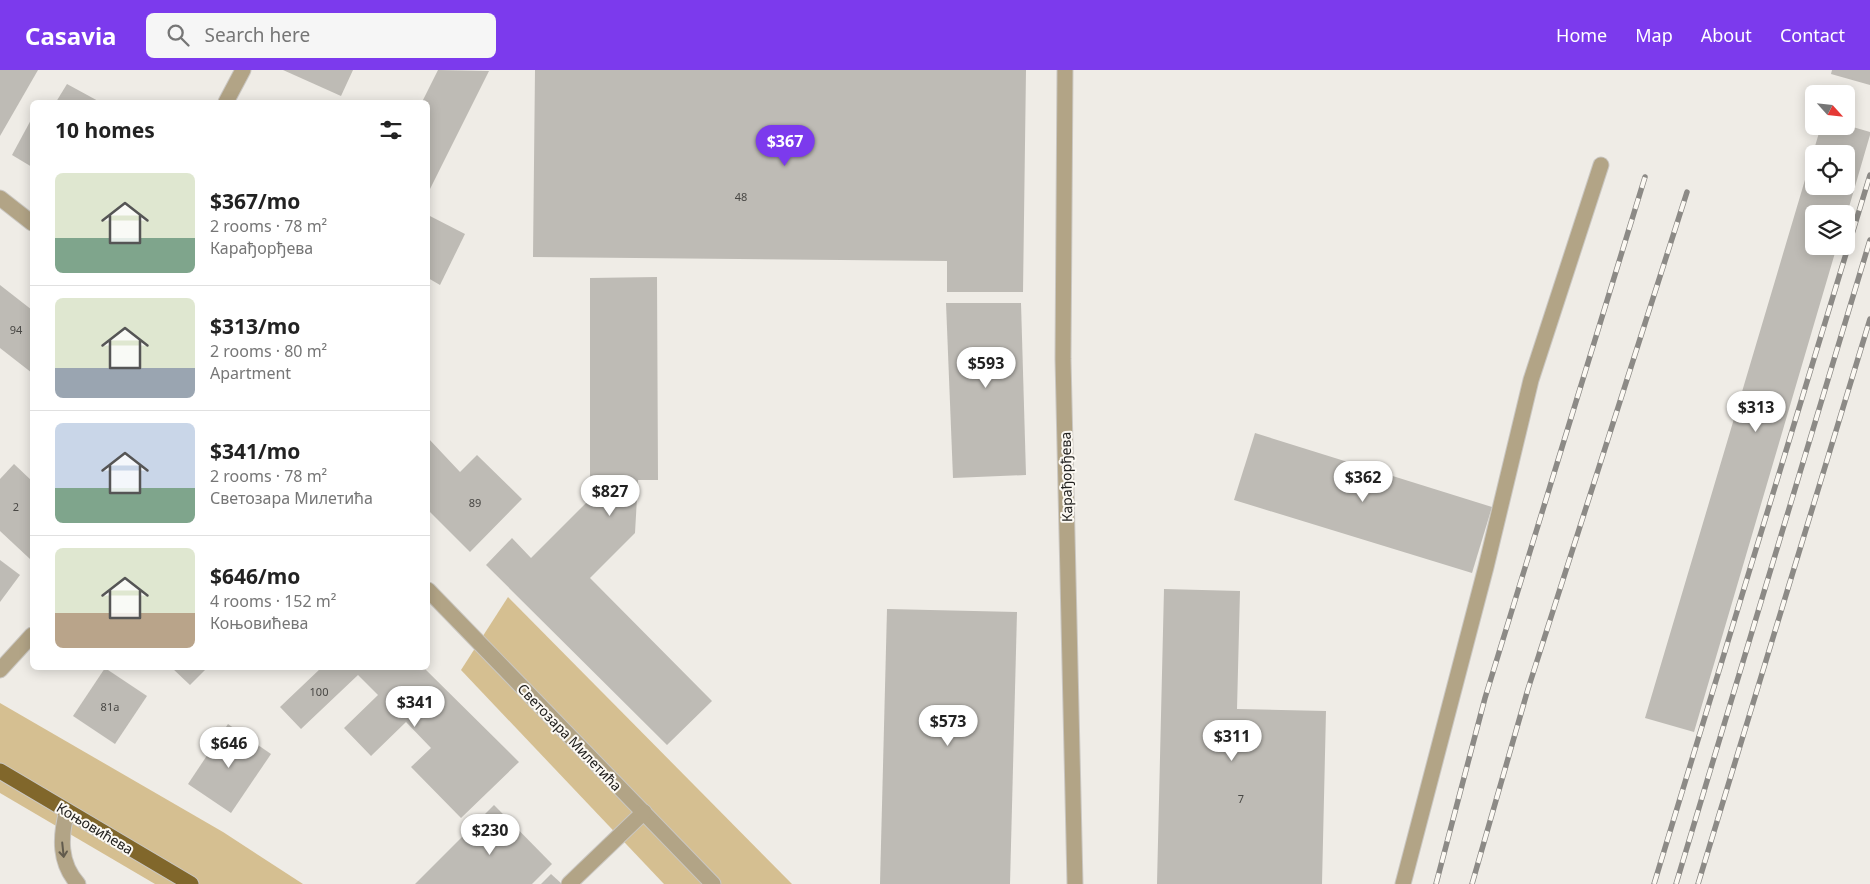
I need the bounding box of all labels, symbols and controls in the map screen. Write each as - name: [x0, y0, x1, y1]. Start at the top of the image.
- search box: [146, 13, 496, 58]
- text: Casavia: [25, 19, 116, 52]
- icon: search: [164, 21, 192, 49]
- text: Search here: [204, 22, 310, 48]
- text: Home: [1556, 23, 1607, 47]
- text: Map: [1635, 23, 1673, 47]
- text: About: [1701, 23, 1752, 47]
- text: Contact: [1780, 23, 1845, 47]
- north arrow: [1805, 85, 1855, 135]
- map controls: [1805, 85, 1855, 255]
- text: 10 homes: [55, 116, 155, 144]
- icon: filters: [377, 116, 405, 144]
- pin: $367: [755, 124, 815, 167]
- text: $367: [767, 130, 803, 152]
- button: locate: [1805, 145, 1855, 195]
- text: $367/mo: [210, 187, 300, 215]
- house number: 48: [735, 189, 747, 204]
- icon: home: [95, 193, 155, 253]
- button: layers: [1805, 205, 1855, 255]
- text: 2 rooms · 78 m²: [210, 215, 327, 237]
- text: Карађорђева: [210, 237, 313, 259]
- text: $313/mo: [210, 312, 300, 340]
- icon: home: [95, 318, 155, 378]
- house number: 94: [10, 322, 23, 337]
- text: 2 rooms · 80 m²: [210, 340, 327, 362]
- pin: $593: [956, 346, 1016, 389]
- text: $593: [968, 352, 1004, 374]
- text: Apartment: [210, 362, 291, 384]
- pin: $313: [1726, 390, 1786, 433]
- text: $313: [1738, 396, 1774, 418]
- street label: Карађорђева: [1056, 432, 1076, 522]
- text: $341/mo: [210, 437, 300, 465]
- icon: home: [95, 443, 155, 503]
- pin: $362: [1333, 460, 1393, 503]
- text: 2 rooms · 78 m²: [210, 465, 327, 487]
- text: $362: [1345, 466, 1381, 488]
- pin: $827: [580, 474, 640, 517]
- text: $827: [592, 480, 628, 502]
- text: Светозара Милетића: [210, 487, 373, 509]
- house number: 89: [469, 495, 481, 510]
- house number: 2: [13, 499, 19, 514]
- text: $646/mo: [210, 562, 300, 590]
- icon: home: [95, 568, 155, 628]
- text: 4 rooms · 152 m²: [210, 590, 336, 612]
- text: Коњовићева: [210, 612, 308, 634]
- street label: Светозара Милетића: [514, 679, 626, 795]
- house number: 100: [310, 684, 328, 699]
- pin: $341: [385, 686, 445, 728]
- text: $341: [397, 691, 433, 713]
- house number: 81a: [101, 699, 119, 714]
- pin: $573: [918, 704, 978, 747]
- text: $573: [930, 710, 966, 732]
- pin: $311: [1202, 720, 1262, 762]
- text: $311: [1214, 725, 1250, 747]
- pin: $646: [199, 726, 259, 769]
- text: $646: [211, 732, 247, 754]
- house number: 7: [1238, 791, 1244, 806]
- street label: Коњовићева: [53, 798, 137, 858]
- pin: $230: [460, 814, 520, 856]
- text: $230: [472, 819, 508, 841]
- one-way arrow: [58, 841, 68, 857]

